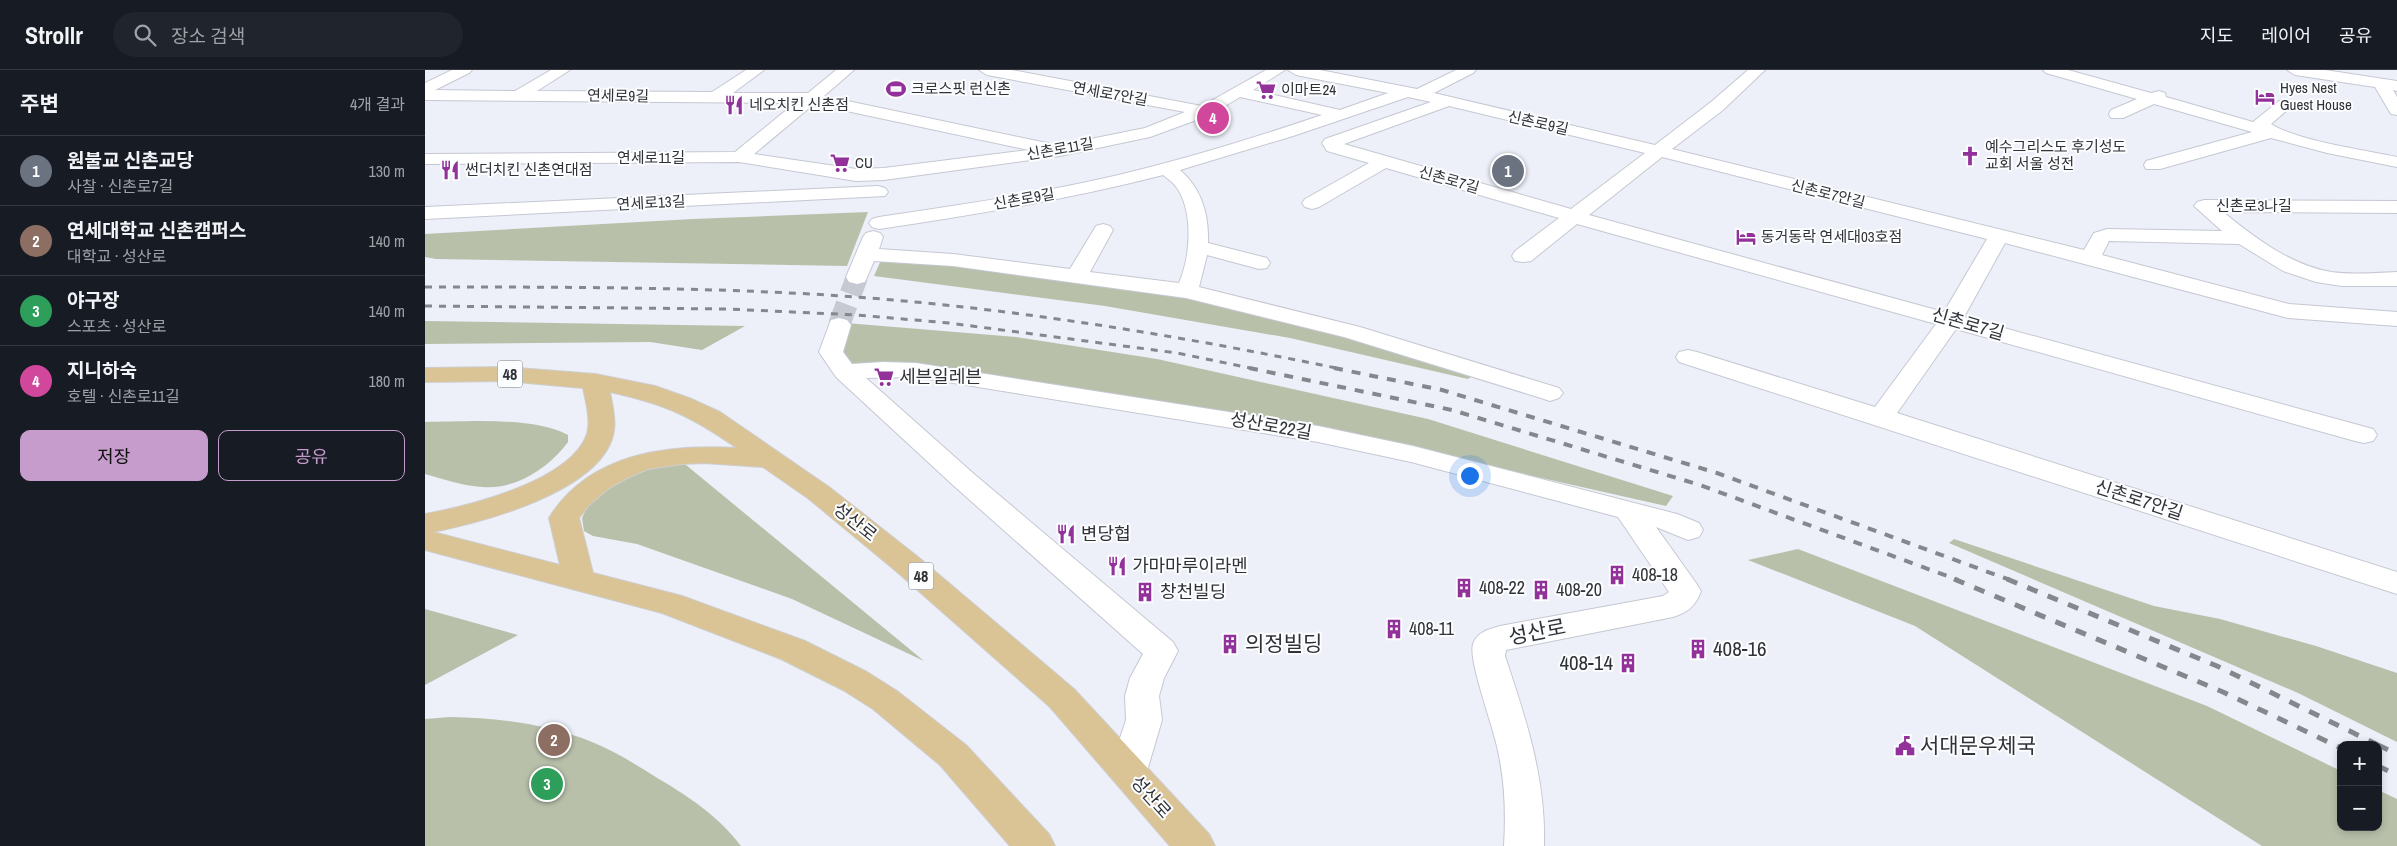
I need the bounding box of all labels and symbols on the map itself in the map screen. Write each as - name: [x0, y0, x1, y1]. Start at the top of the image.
- street label: 연세로7안길: [1071, 77, 1149, 110]
- place label: Hyes Nest Guest House: [2280, 77, 2352, 115]
- sports icon: 크로스핏 런신촌: [885, 78, 907, 100]
- place label: 크로스핏 런신촌: [911, 78, 1011, 99]
- supermarket icon: 이마트24: [1255, 79, 1277, 101]
- place label: 이마트24: [1281, 79, 1336, 100]
- street label: 연세로9길: [587, 84, 649, 107]
- hotel icon: Hyes Nest Guest House: [2254, 86, 2276, 108]
- restaurant icon: 네오치킨 신촌점: [723, 94, 745, 116]
- place label: 네오치킨 신촌점: [749, 94, 849, 115]
- pin: 4: [1197, 99, 1229, 137]
- street label: 신촌로9길: [1506, 105, 1571, 140]
- street label: 신촌로11길: [1025, 132, 1095, 165]
- place label: 예수그리스도 후기성도 교회 서울 성전: [1985, 136, 2126, 174]
- church icon: 예수그리스도 후기성도 교회 서울 성전: [1959, 145, 1981, 167]
- street label: 연세로11길: [617, 147, 685, 168]
- supermarket icon: CU: [829, 152, 851, 174]
- place label: CU: [855, 152, 873, 173]
- pin: 1: [1492, 152, 1524, 190]
- restaurant icon: 썬더치킨 신촌연대점: [439, 159, 461, 181]
- place label: 썬더치킨 신촌연대점: [465, 159, 593, 180]
- street label: 신촌로7길: [1416, 161, 1482, 198]
- street label: 신촌로7안길: [1789, 174, 1867, 213]
- street label: 신촌로9길: [992, 183, 1056, 214]
- street label: 연세로13길: [616, 190, 686, 215]
- street label: 신촌로3나길: [2216, 195, 2292, 216]
- hotel icon: 동거동락 연세대03호점: [1735, 226, 1757, 248]
- place label: 동거동락 연세대03호점: [1761, 226, 1902, 247]
- street label: 신촌로7길: [1929, 301, 2007, 346]
- road number: 48: [497, 360, 523, 388]
- place label: 세븐일레븐: [899, 364, 982, 389]
- supermarket icon: 세븐일레븐: [873, 366, 895, 388]
- street label: 성산로22길: [1228, 406, 1314, 445]
- your location: [1457, 463, 1483, 489]
- street label: 신촌로7안길: [2092, 474, 2186, 525]
- street label: 성산로: [828, 496, 882, 547]
- place label: 변당협: [1081, 521, 1131, 546]
- restaurant icon: 변당협: [1055, 523, 1077, 545]
- place label: 가마마루이라멘: [1132, 553, 1248, 578]
- restaurant icon: 가마마루이라멘: [1106, 555, 1128, 577]
- road number: 48: [909, 562, 933, 590]
- place label: 408-18: [1632, 562, 1678, 587]
- building icon: 408-18: [1606, 564, 1628, 586]
- place label: 408-22: [1479, 575, 1525, 600]
- building icon: 408-22: [1453, 577, 1475, 599]
- place label: 408-20: [1556, 577, 1602, 602]
- place label: 창천빌딩: [1160, 579, 1226, 604]
- building icon: 408-20: [1530, 579, 1552, 601]
- building icon: 창천빌딩: [1134, 581, 1156, 603]
- street label: 성산로: [1506, 612, 1568, 651]
- place label: 408-11: [1409, 616, 1455, 641]
- building icon: 408-11: [1383, 618, 1405, 640]
- place label: 의정빌딩: [1245, 629, 1322, 658]
- building icon: 의정빌딩: [1219, 633, 1241, 655]
- place label: 408-16: [1713, 634, 1767, 663]
- building icon: 408-16: [1687, 638, 1709, 660]
- place label: 408-14: [1559, 648, 1613, 677]
- building icon: 408-14: [1617, 652, 1639, 674]
- pin: 2: [538, 721, 570, 759]
- place label: 서대문우체국: [1920, 731, 2036, 760]
- public building icon: 서대문우체국: [1894, 735, 1916, 757]
- pin: 3: [531, 765, 563, 803]
- street label: 성산로: [1125, 770, 1177, 823]

